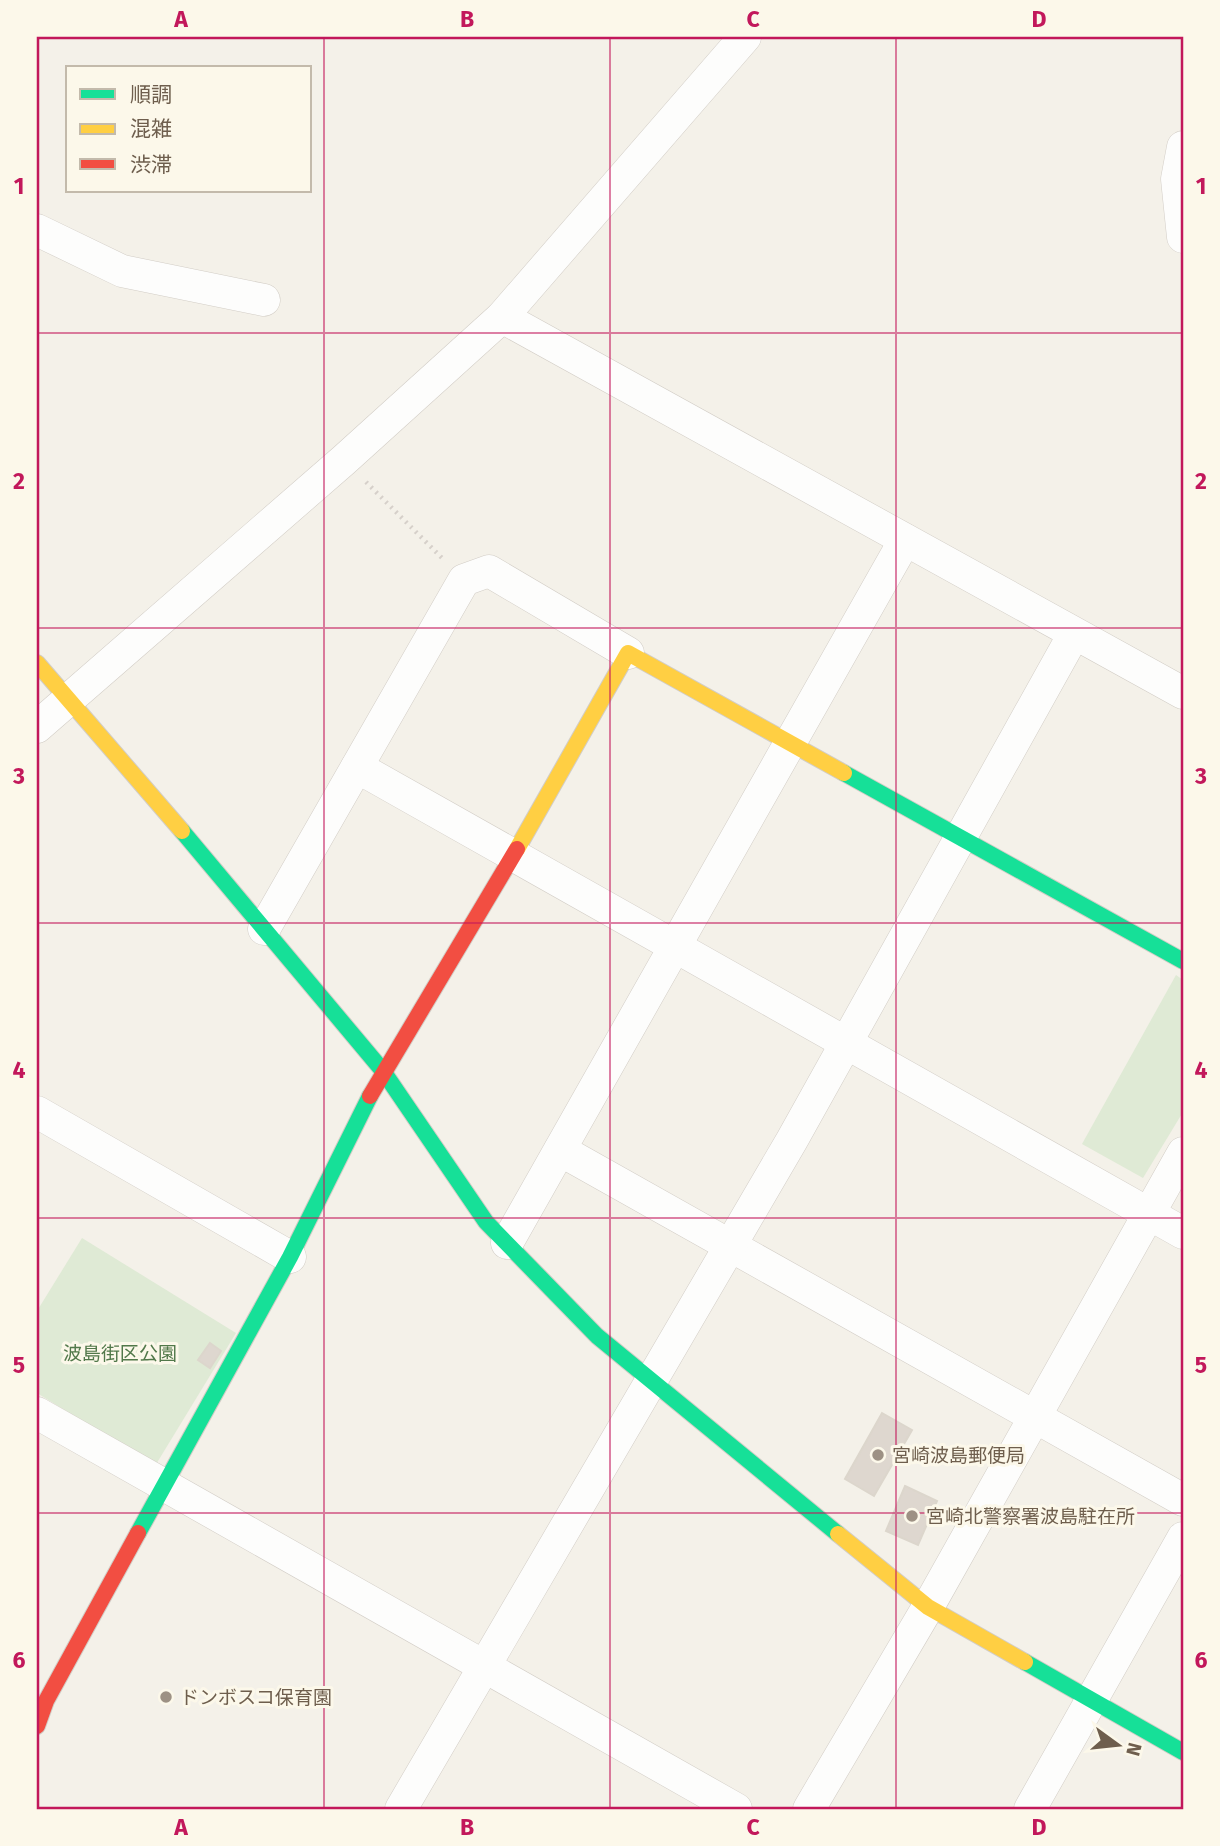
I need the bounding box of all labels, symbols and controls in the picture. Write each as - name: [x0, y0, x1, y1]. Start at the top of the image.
- text: A: [173, 5, 188, 33]
- text: B: [460, 5, 474, 33]
- text: C: [746, 5, 760, 33]
- text: D: [1032, 5, 1047, 33]
- legend: [66, 66, 312, 192]
- text: 順調: [130, 82, 172, 108]
- text: 混雑: [130, 116, 172, 142]
- text: 渋滞: [130, 152, 172, 178]
- text: 1: [14, 172, 24, 200]
- text: 1: [1196, 172, 1206, 200]
- text: 2: [13, 467, 25, 495]
- text: 2: [1195, 467, 1207, 495]
- text: 3: [12, 762, 25, 790]
- text: 3: [1194, 762, 1207, 790]
- text: 4: [13, 1056, 26, 1084]
- text: 4: [1195, 1056, 1208, 1084]
- park label: 波島街区公園: [63, 1342, 177, 1365]
- text: 5: [13, 1351, 25, 1379]
- text: 5: [1195, 1351, 1207, 1379]
- place label: 宮崎波島郵便局: [892, 1444, 1025, 1467]
- marker: 宮崎波島郵便局: [870, 1447, 886, 1463]
- place label: 宮崎北警察署波島駐在所: [926, 1505, 1135, 1528]
- marker: 宮崎北警察署波島駐在所: [904, 1508, 920, 1524]
- text: 6: [13, 1646, 26, 1674]
- text: 6: [1195, 1646, 1208, 1674]
- place label: ドンボスコ保育園: [180, 1686, 332, 1709]
- marker: ドンボスコ保育園: [158, 1689, 174, 1705]
- north arrow: [1084, 1710, 1154, 1780]
- text: N: [1121, 1740, 1147, 1758]
- text: A: [173, 1813, 188, 1841]
- text: B: [460, 1813, 474, 1841]
- text: C: [746, 1813, 760, 1841]
- text: D: [1032, 1813, 1047, 1841]

